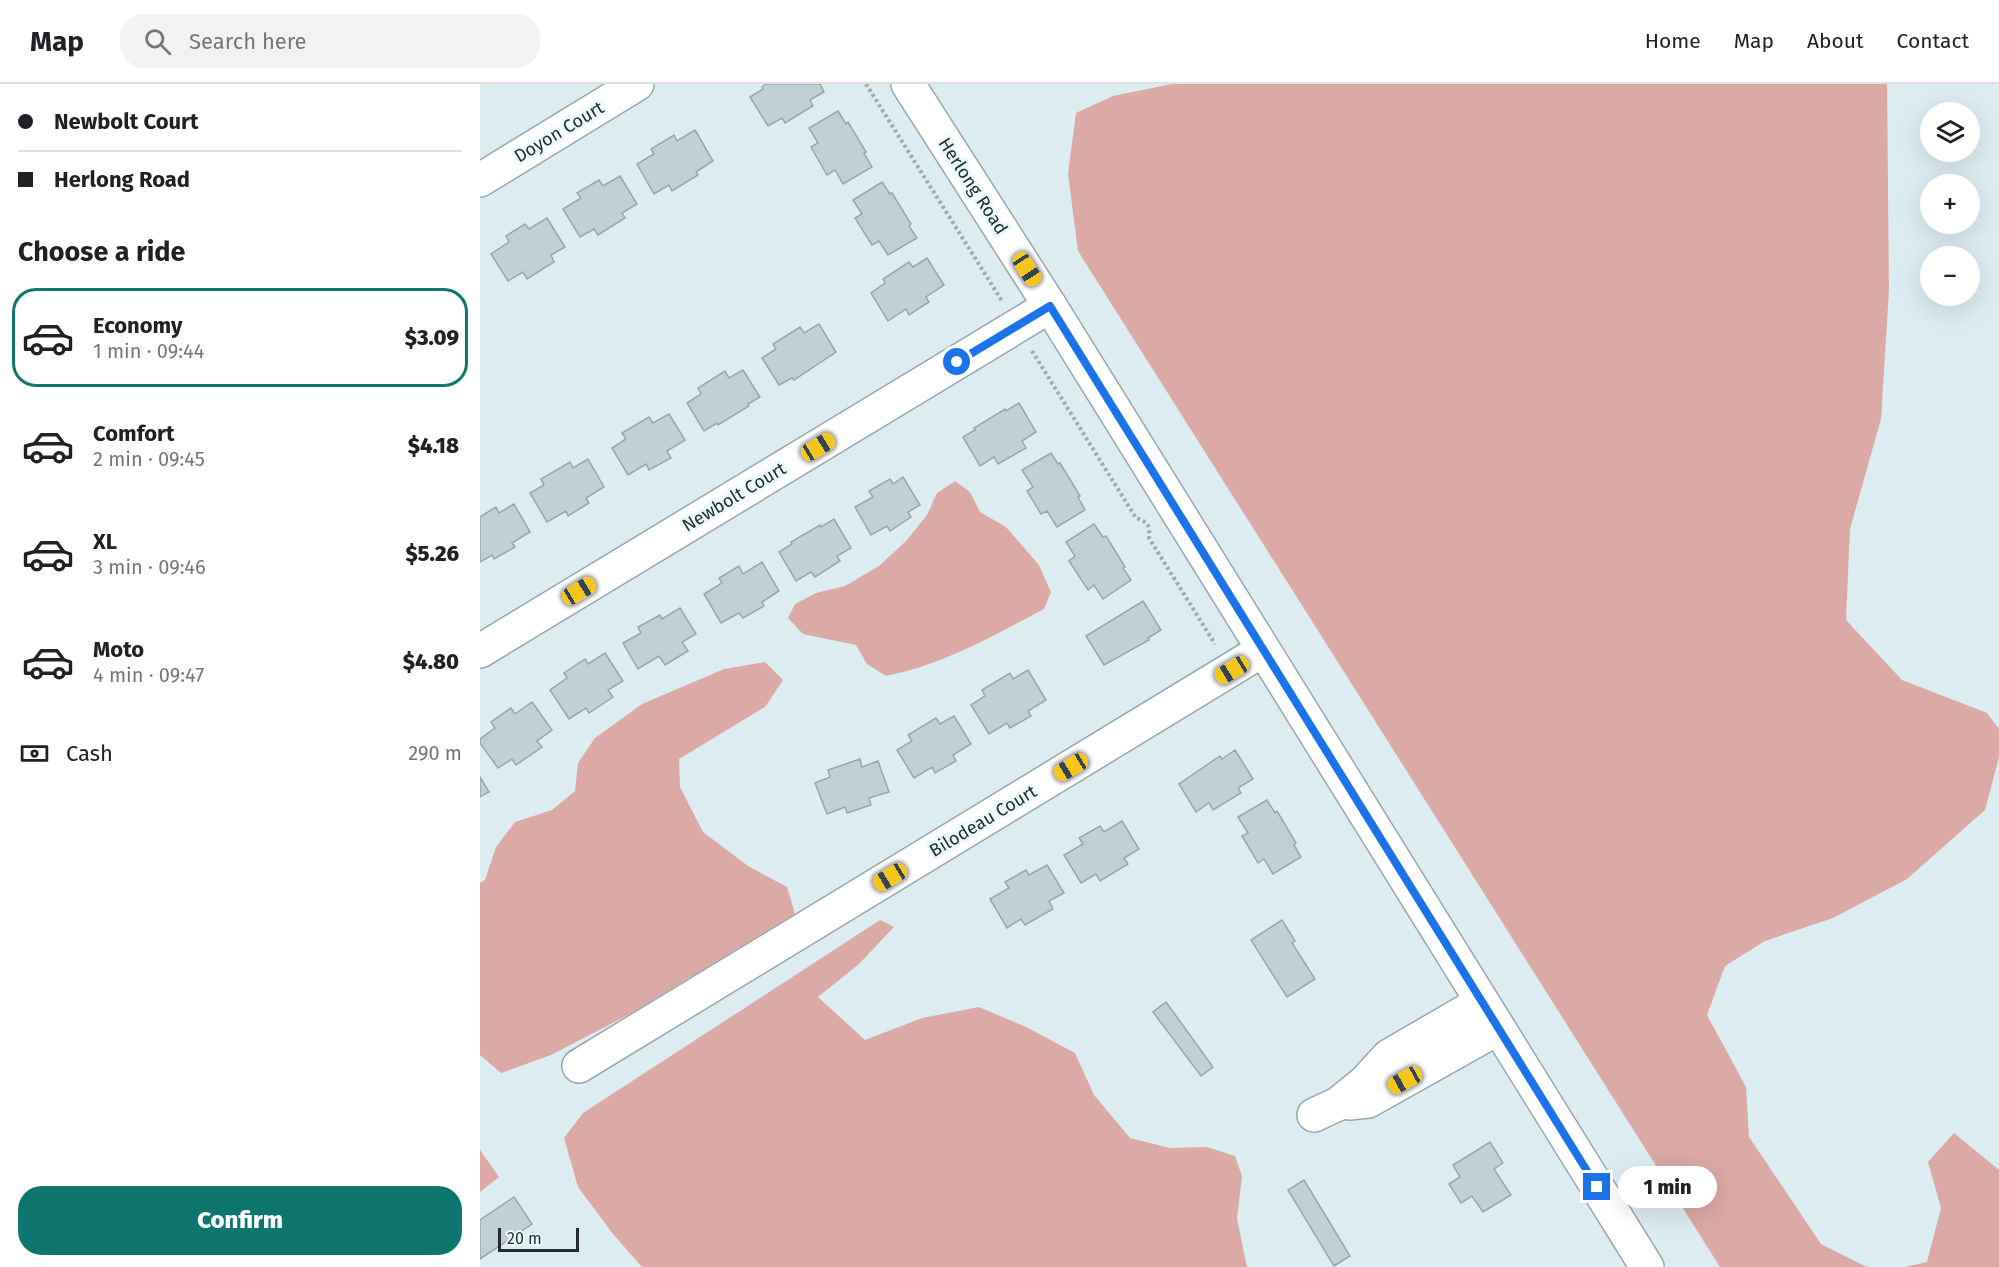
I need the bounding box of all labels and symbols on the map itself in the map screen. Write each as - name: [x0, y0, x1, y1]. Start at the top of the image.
- street label: Doyon Court: [510, 96, 608, 167]
- street label: Herlong Road: [934, 134, 1012, 238]
- car: [1010, 249, 1044, 289]
- route start: [943, 348, 970, 375]
- car: [798, 430, 838, 464]
- street label: Newbolt Court: [678, 457, 790, 537]
- car: [559, 574, 599, 608]
- car: [1212, 653, 1252, 687]
- car: [1051, 750, 1091, 784]
- street label: Bilodeau Court: [925, 780, 1041, 862]
- car: [870, 860, 910, 894]
- car: [1385, 1063, 1425, 1097]
- callout: 1 min: [1618, 1166, 1717, 1208]
- route end: [1583, 1173, 1610, 1200]
- scale bar: [498, 1225, 579, 1252]

